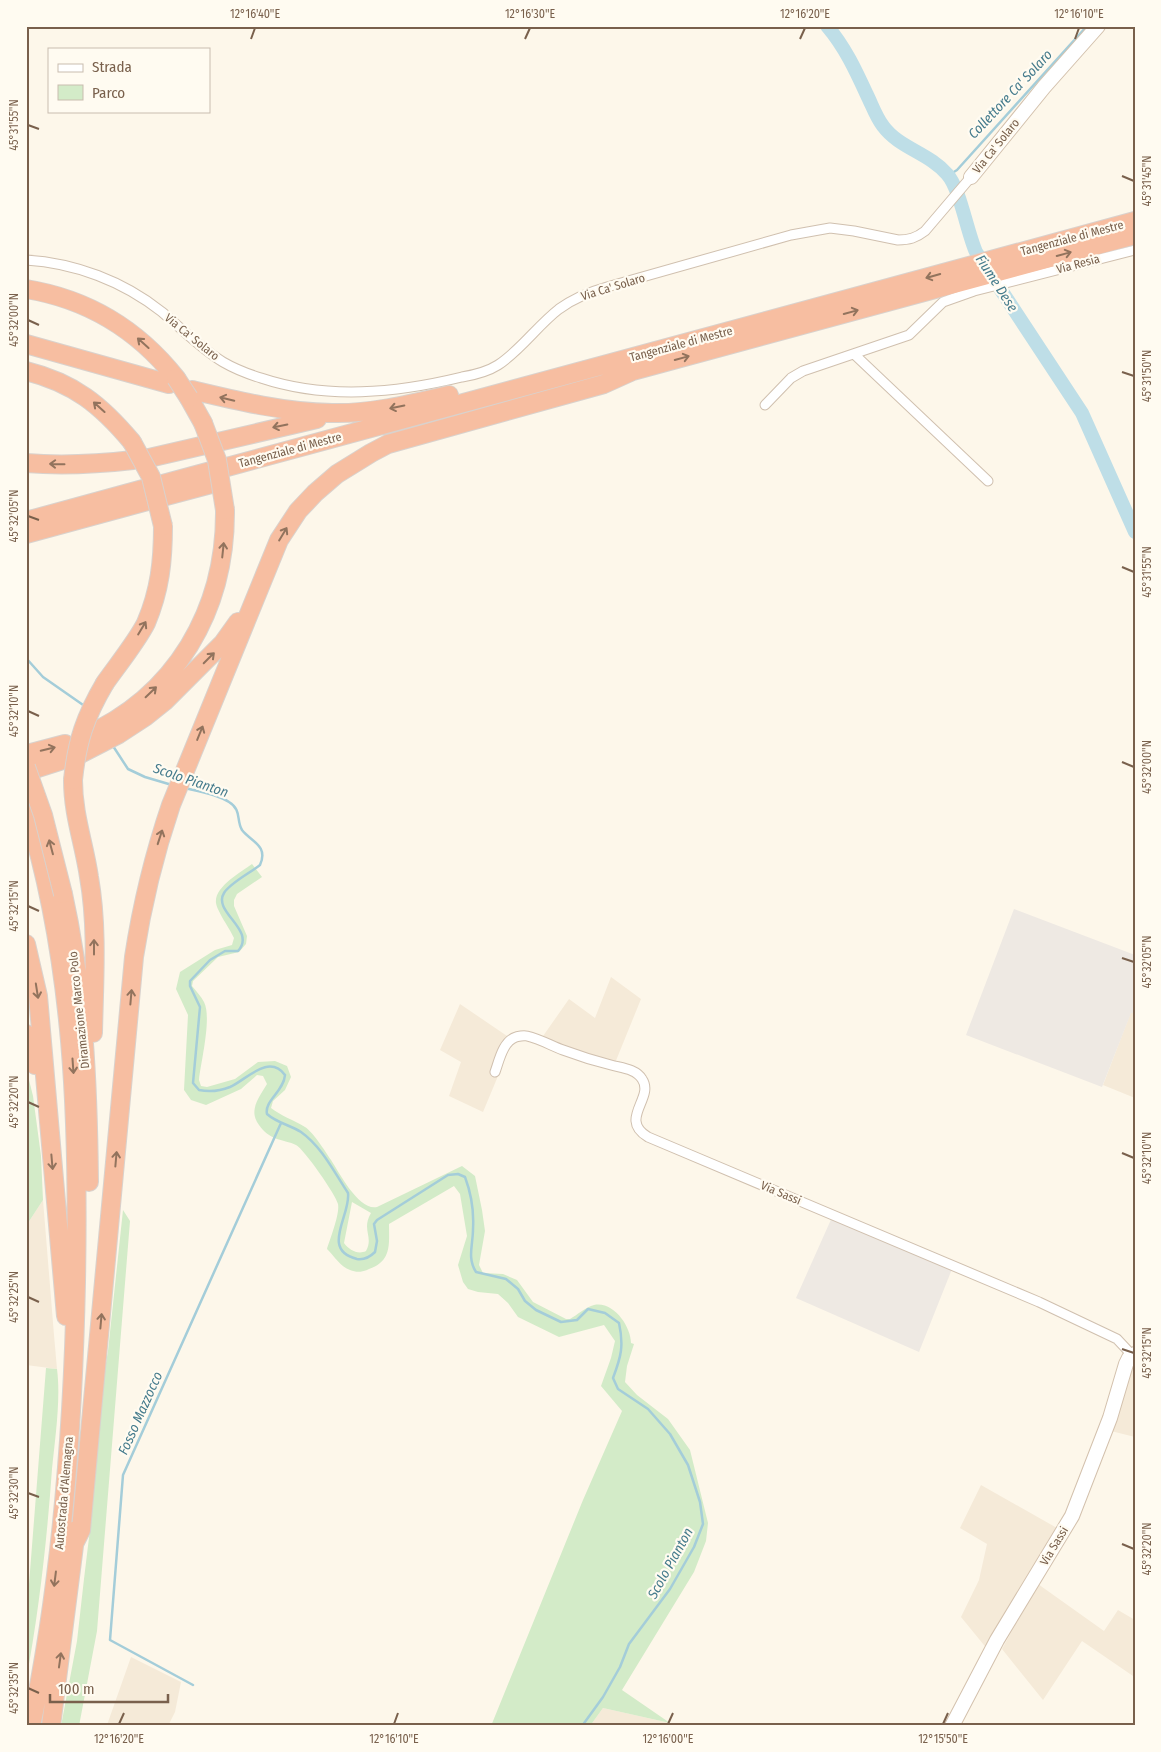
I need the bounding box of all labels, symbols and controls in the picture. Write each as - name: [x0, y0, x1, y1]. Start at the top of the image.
- text: 12°16'40"E: [230, 7, 280, 21]
- text: 12°16'30"E: [505, 7, 555, 21]
- text: 12°16'20"E: [780, 7, 830, 21]
- text: 12°16'10"E: [1054, 7, 1104, 21]
- water label: Collettore Ca' Solaro: [965, 46, 1056, 142]
- legend: [48, 48, 210, 112]
- text: Strada: [92, 58, 132, 76]
- text: Parco: [92, 84, 125, 102]
- text: 45°31'55"N: [7, 99, 21, 151]
- street label: Via Ca' Solaro: [970, 116, 1022, 176]
- text: 45°31'45"N: [1140, 155, 1154, 207]
- street label: Tangenziale di Mestre: [1019, 218, 1125, 258]
- one-way arrow: [1055, 249, 1071, 259]
- street label: Via Resia: [1055, 251, 1101, 276]
- water label: Fiume Dese: [972, 252, 1021, 315]
- street label: Via Ca' Solaro: [579, 271, 647, 303]
- one-way arrow: [926, 271, 942, 281]
- text: 45°32'00"N: [7, 293, 21, 347]
- one-way arrow: [842, 307, 858, 316]
- street label: Via Ca' Solaro: [162, 311, 222, 363]
- street label: Tangenziale di Mestre: [628, 324, 734, 364]
- one-way arrow: [136, 337, 149, 349]
- text: 45°31'50"N: [1140, 350, 1154, 402]
- one-way arrow: [674, 352, 690, 362]
- one-way arrow: [220, 394, 236, 403]
- one-way arrow: [93, 401, 106, 412]
- one-way arrow: [390, 402, 406, 412]
- one-way arrow: [272, 422, 288, 431]
- street label: Tangenziale di Mestre: [237, 430, 343, 470]
- one-way arrow: [49, 460, 65, 469]
- text: 45°32'05"N: [7, 490, 21, 542]
- one-way arrow: [279, 527, 289, 541]
- one-way arrow: [218, 542, 228, 558]
- text: 45°31'55"N: [1140, 546, 1154, 598]
- one-way arrow: [137, 622, 147, 636]
- one-way arrow: [203, 652, 215, 664]
- text: 45°32'10"N: [7, 685, 21, 737]
- one-way arrow: [145, 686, 158, 698]
- one-way arrow: [196, 726, 205, 741]
- text: 45°32'00"N: [1140, 740, 1154, 794]
- one-way arrow: [40, 744, 56, 753]
- water label: Scolo Pianton: [150, 759, 231, 801]
- one-way arrow: [156, 830, 165, 846]
- one-way arrow: [46, 839, 56, 855]
- text: 45°32'15"N: [7, 880, 21, 932]
- text: 45°32'05"N: [1140, 936, 1154, 988]
- one-way arrow: [89, 940, 99, 956]
- street label: Diramazione Marco Polo: [66, 951, 92, 1069]
- one-way arrow: [32, 983, 42, 999]
- one-way arrow: [126, 989, 136, 1005]
- one-way arrow: [68, 1058, 77, 1074]
- text: 45°32'20"N: [7, 1076, 21, 1128]
- text: 45°32'10"N: [1140, 1132, 1154, 1184]
- one-way arrow: [111, 1151, 121, 1167]
- one-way arrow: [48, 1154, 57, 1170]
- street label: Via Sassi: [759, 1178, 803, 1208]
- text: 45°32'25"N: [7, 1271, 21, 1323]
- one-way arrow: [96, 1313, 106, 1329]
- text: 45°32'15"N: [1140, 1327, 1154, 1379]
- water label: Fosso Mazzocco: [115, 1369, 166, 1457]
- street label: Autostrada d'Alemagna: [52, 1436, 76, 1550]
- text: 45°32'30"N: [7, 1466, 21, 1520]
- text: 45°32'20"N: [1140, 1523, 1154, 1575]
- street label: Via Sassi: [1037, 1524, 1071, 1568]
- water label: Scolo Pianton: [644, 1525, 697, 1602]
- one-way arrow: [50, 1571, 60, 1587]
- one-way arrow: [55, 1652, 65, 1668]
- text: 45°32'35"N: [7, 1662, 21, 1714]
- scale bar: [50, 1672, 168, 1704]
- text: 100 m: [58, 1680, 95, 1698]
- text: 12°16'20"E: [94, 1732, 144, 1746]
- text: 12°16'10"E: [369, 1732, 419, 1746]
- text: 12°16'00"E: [643, 1732, 694, 1746]
- text: 12°15'50"E: [918, 1732, 968, 1746]

